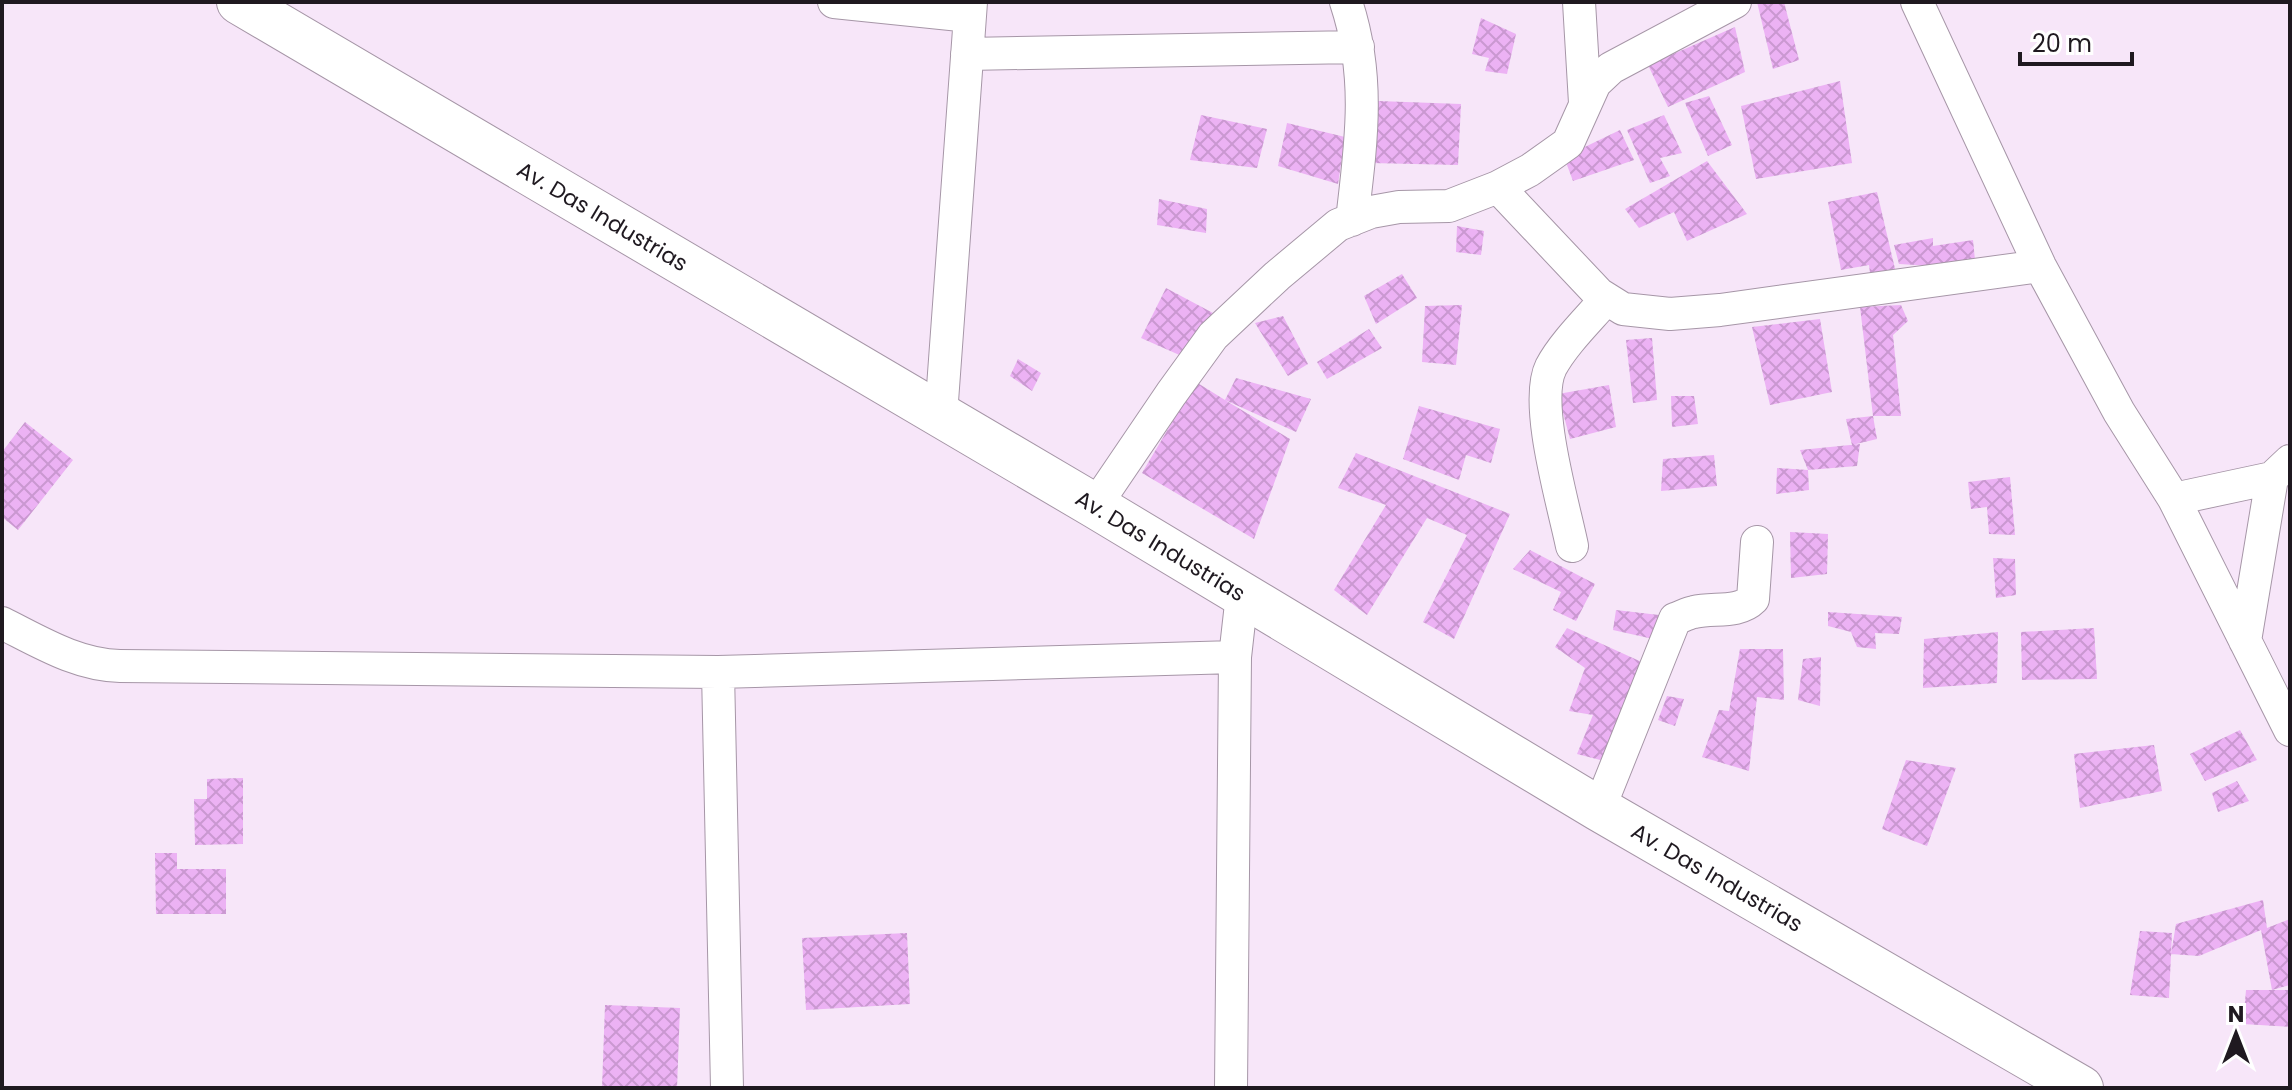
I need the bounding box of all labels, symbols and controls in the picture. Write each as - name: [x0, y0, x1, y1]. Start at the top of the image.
- scale bar: [2020, 16, 2132, 66]
- text: 20 m: [2032, 27, 2092, 60]
- street label: Av. Das Industrias: [511, 154, 694, 279]
- street label: Av. Das Industrias: [1070, 483, 1251, 609]
- street label: Av. Das Industrias: [1625, 816, 1808, 940]
- north arrow: [2196, 994, 2276, 1074]
- text: N: [2228, 999, 2244, 1030]

